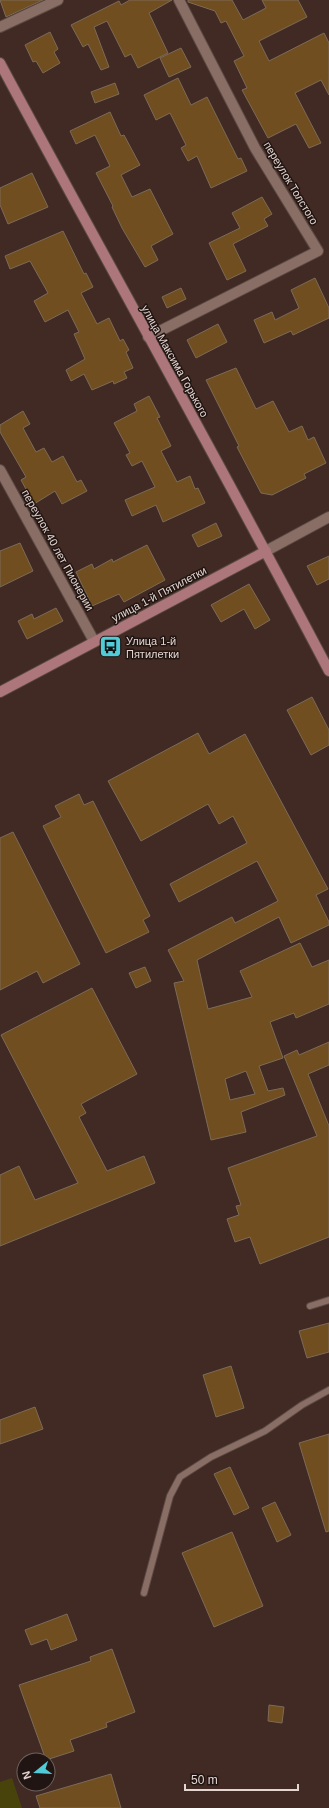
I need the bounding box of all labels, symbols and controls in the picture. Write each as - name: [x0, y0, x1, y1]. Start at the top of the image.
- street label: переулок Толстого: [262, 139, 320, 227]
- street label: улица Максима Горького: [139, 303, 211, 419]
- street label: переулок 40 лет Пионерии: [20, 487, 96, 613]
- street label: улица 1-й Пятилетки: [110, 564, 208, 624]
- bus stop icon: Улица 1-й Пятилетки: [98, 634, 124, 660]
- place label: Улица 1-й Пятилетки: [126, 635, 179, 660]
- north arrow: [16, 1752, 56, 1792]
- scale bar: [185, 1766, 298, 1792]
- text: N: [20, 1769, 33, 1781]
- text: 50 m: [191, 1773, 218, 1787]

